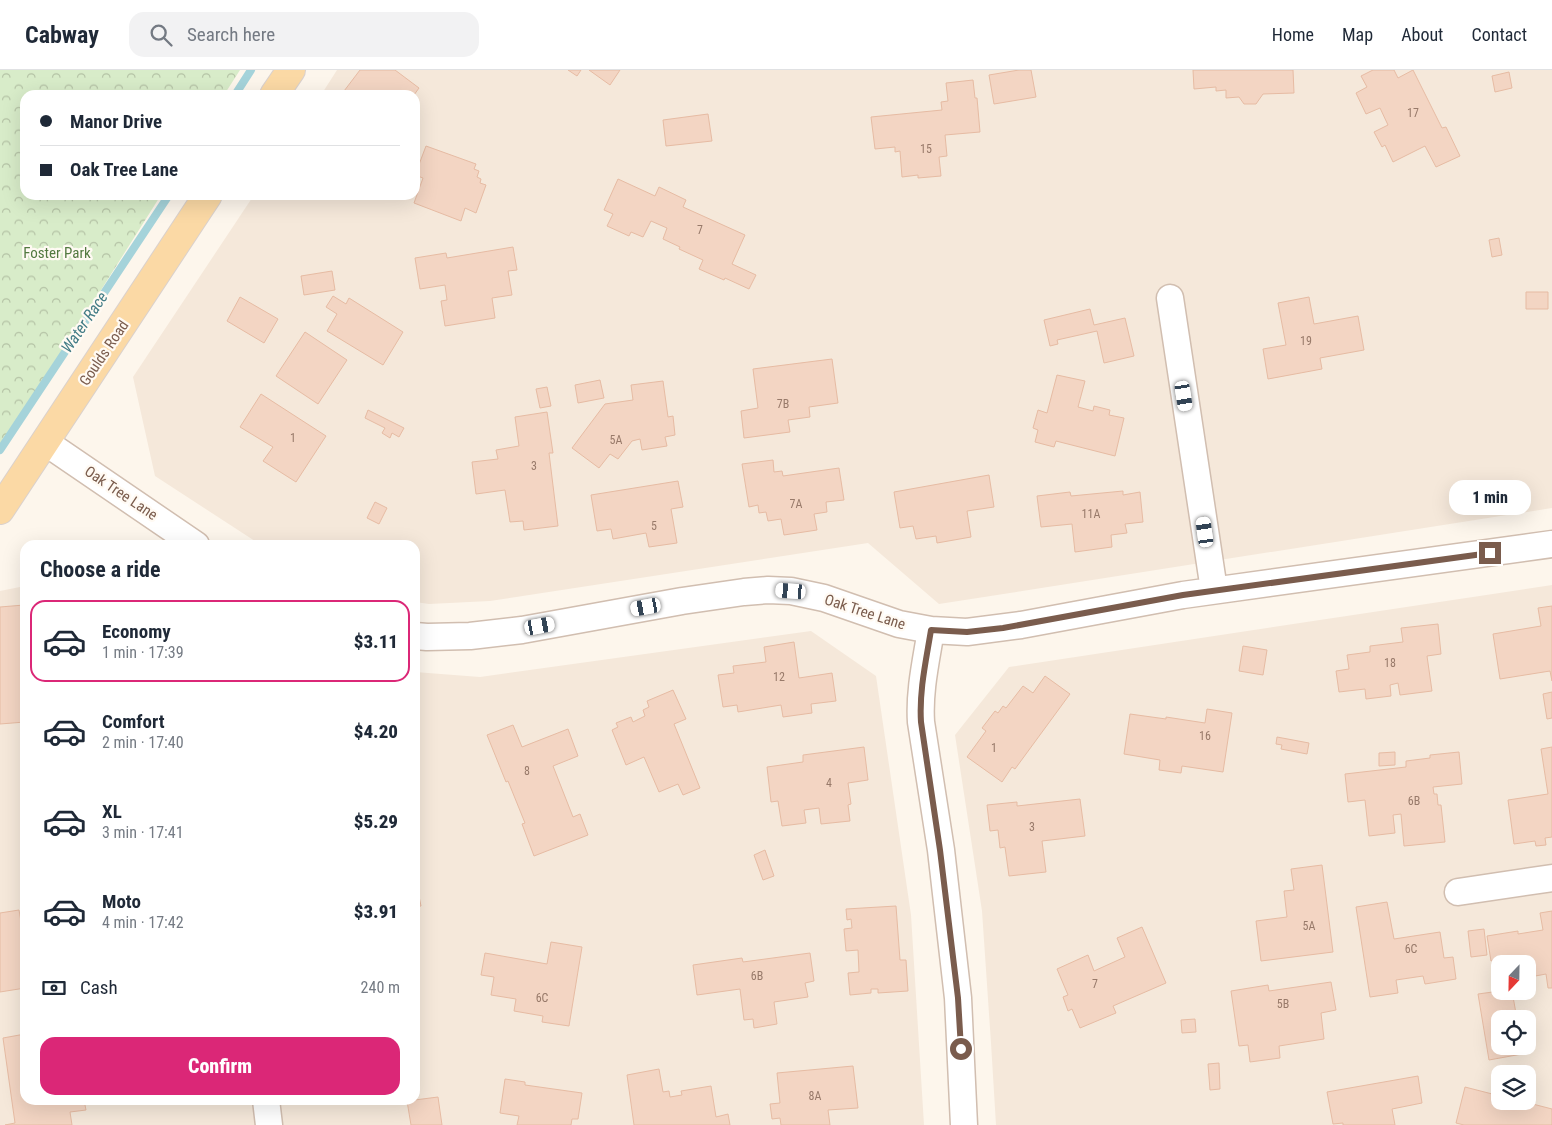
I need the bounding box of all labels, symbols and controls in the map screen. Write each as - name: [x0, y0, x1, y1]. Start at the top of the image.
- search box: [129, 12, 479, 57]
- text: Cabway: [25, 21, 99, 49]
- icon: search: [147, 21, 175, 49]
- text: Search here: [187, 23, 275, 46]
- text: Home: [1272, 24, 1314, 45]
- text: Map: [1342, 24, 1373, 45]
- text: About: [1401, 24, 1443, 45]
- text: Contact: [1471, 24, 1527, 45]
- house number: 17: [1407, 106, 1419, 120]
- text: Manor Drive: [70, 110, 162, 133]
- house number: 15: [920, 142, 932, 156]
- text: Oak Tree Lane: [70, 158, 178, 181]
- house number: 7: [697, 223, 703, 237]
- park label: Foster Park: [23, 244, 91, 262]
- water label: Water Race: [57, 288, 112, 356]
- street label: Goulds Road: [76, 317, 132, 389]
- house number: 19: [1300, 334, 1312, 348]
- car: [1174, 380, 1193, 412]
- house number: 7B: [777, 397, 789, 411]
- house number: 1: [290, 431, 296, 445]
- house number: 5A: [610, 433, 623, 447]
- house number: 3: [531, 459, 537, 473]
- street label: Oak Tree Lane: [81, 462, 161, 524]
- callout: 1 min: [1449, 480, 1531, 516]
- text: 1 min: [1472, 488, 1508, 507]
- house number: 7A: [790, 497, 803, 511]
- house number: 11A: [1082, 507, 1100, 521]
- car: [1195, 516, 1214, 548]
- house number: 5: [651, 519, 657, 533]
- route end: [1479, 542, 1501, 564]
- text: Choose a ride: [40, 557, 161, 582]
- car: [775, 582, 806, 600]
- street label: Oak Tree Lane: [822, 590, 908, 634]
- car: [629, 597, 662, 617]
- car: [523, 616, 556, 636]
- icon: car: [42, 619, 87, 664]
- text: Economy: [102, 620, 171, 643]
- text: $3.11: [354, 630, 398, 653]
- text: 1 min · 17:39: [102, 643, 184, 662]
- house number: 18: [1384, 656, 1396, 670]
- house number: 12: [773, 670, 785, 684]
- icon: car: [42, 709, 87, 754]
- text: Comfort: [102, 710, 165, 733]
- text: $4.20: [354, 720, 398, 743]
- house number: 16: [1199, 729, 1211, 743]
- text: 2 min · 17:40: [102, 733, 184, 752]
- house number: 1: [991, 741, 997, 755]
- house number: 8: [524, 764, 530, 778]
- house number: 4: [826, 776, 832, 790]
- house number: 6B: [1408, 794, 1420, 808]
- icon: car: [42, 799, 87, 844]
- text: XL: [102, 800, 122, 823]
- text: $5.29: [354, 810, 398, 833]
- house number: 3: [1029, 820, 1035, 834]
- text: 3 min · 17:41: [102, 823, 184, 842]
- icon: car: [42, 889, 87, 934]
- text: Moto: [102, 890, 141, 913]
- text: $3.91: [354, 900, 398, 923]
- text: 4 min · 17:42: [102, 913, 184, 932]
- house number: 5A: [1303, 919, 1316, 933]
- house number: 6C: [1405, 942, 1418, 956]
- north arrow: [1491, 955, 1536, 1000]
- map controls: [1491, 955, 1536, 1110]
- house number: 6B: [751, 969, 763, 983]
- icon: cash: [40, 974, 68, 1002]
- text: Cash: [80, 976, 118, 999]
- house number: 7: [1092, 977, 1098, 991]
- text: 240 m: [361, 978, 400, 997]
- house number: 6C: [536, 991, 549, 1005]
- house number: 5B: [1277, 997, 1289, 1011]
- button: locate: [1491, 1010, 1536, 1055]
- button: Confirm: [40, 1037, 400, 1095]
- route start: [950, 1038, 972, 1060]
- button: layers: [1491, 1065, 1536, 1110]
- house number: 8A: [809, 1089, 822, 1103]

